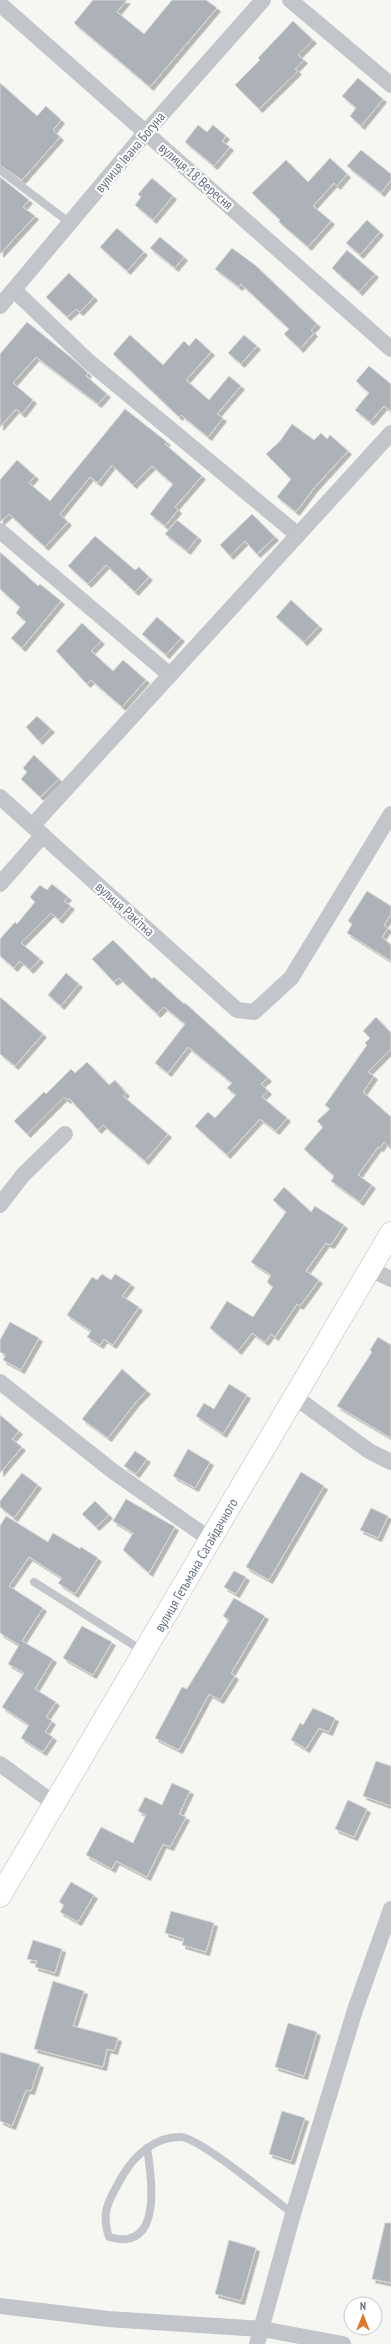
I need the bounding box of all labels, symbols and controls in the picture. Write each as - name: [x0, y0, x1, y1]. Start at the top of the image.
- street label: вулиця Івана Богуна: [91, 108, 169, 196]
- street label: вулиця 18 Вересня: [155, 139, 237, 213]
- street label: вулиця Ракітна: [92, 878, 158, 940]
- street label: вулиця Гетьмана Сагайдачного: [150, 1495, 242, 1635]
- north arrow: [343, 2296, 383, 2336]
- text: N: [360, 2299, 366, 2313]

